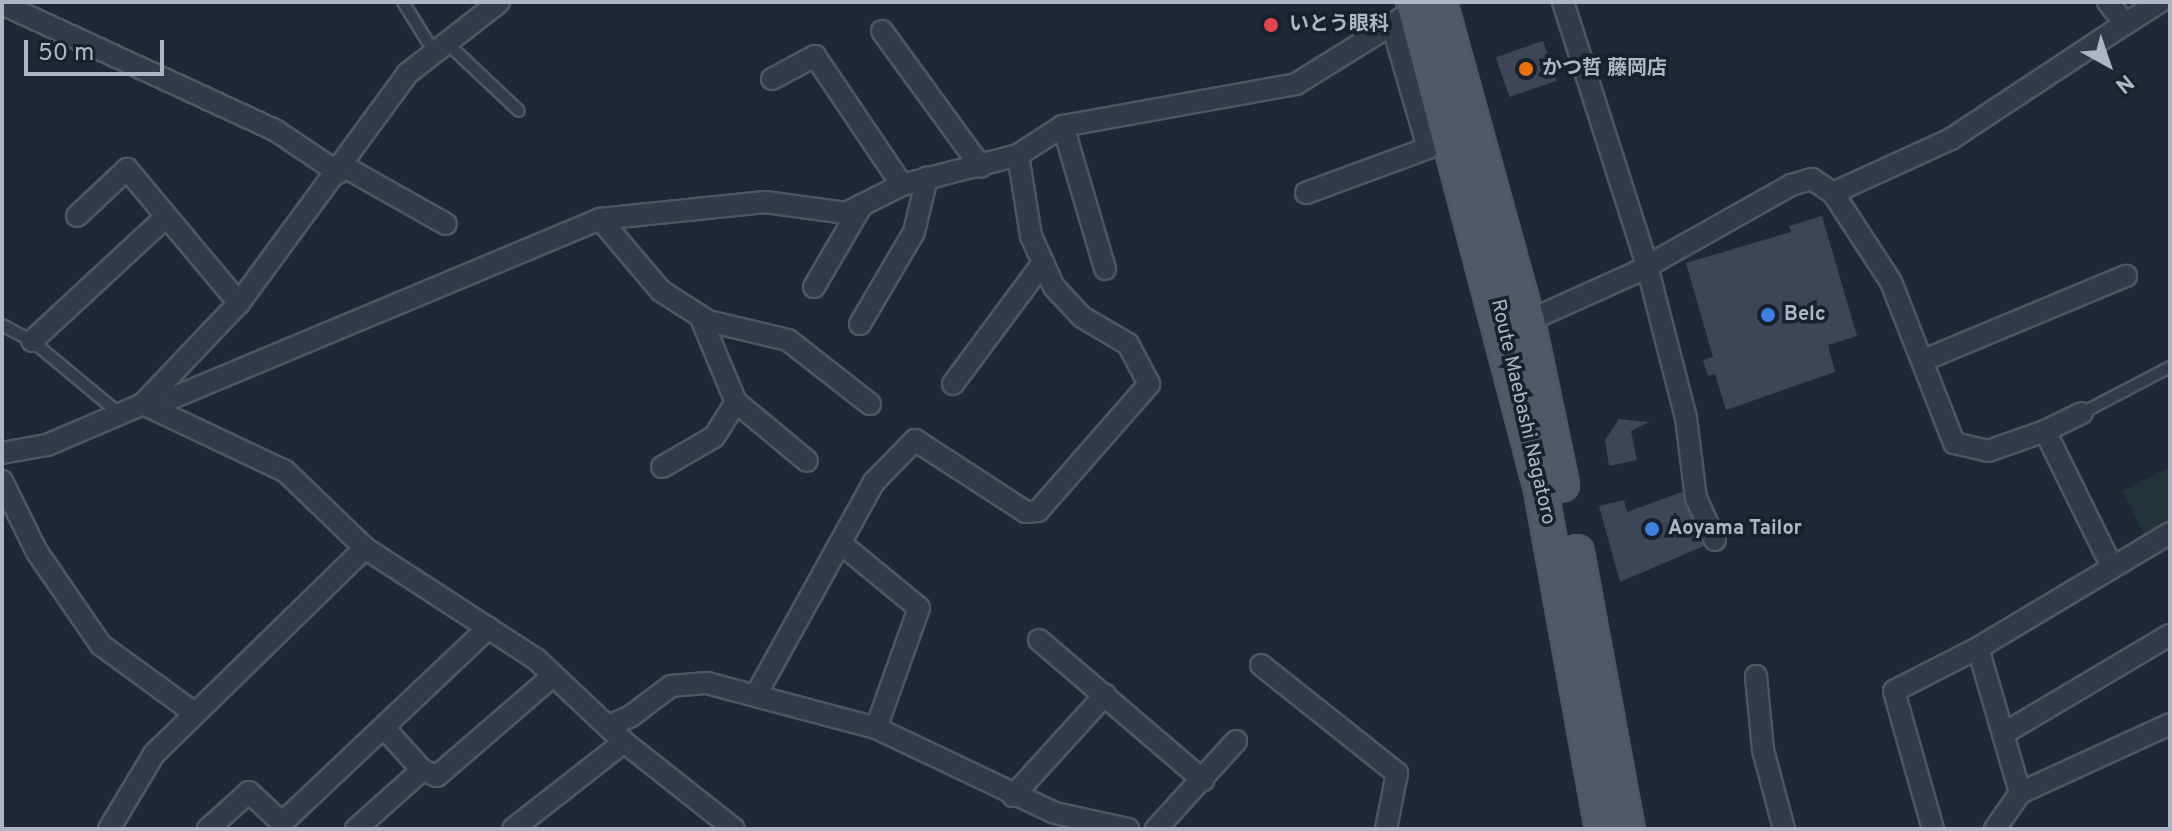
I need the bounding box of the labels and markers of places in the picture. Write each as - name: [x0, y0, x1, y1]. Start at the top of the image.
- place label: いとう眼科: [1289, 13, 1389, 37]
- marker: いとう眼科: [1260, 14, 1282, 36]
- place label: かつ哲 藤岡店: [1542, 57, 1667, 81]
- marker: かつ哲 藤岡店: [1517, 60, 1535, 78]
- place label: Belc: [1784, 303, 1826, 327]
- marker: Belc: [1759, 306, 1777, 324]
- place label: Aoyama Tailor: [1668, 517, 1802, 541]
- marker: Aoyama Tailor: [1643, 520, 1661, 538]

